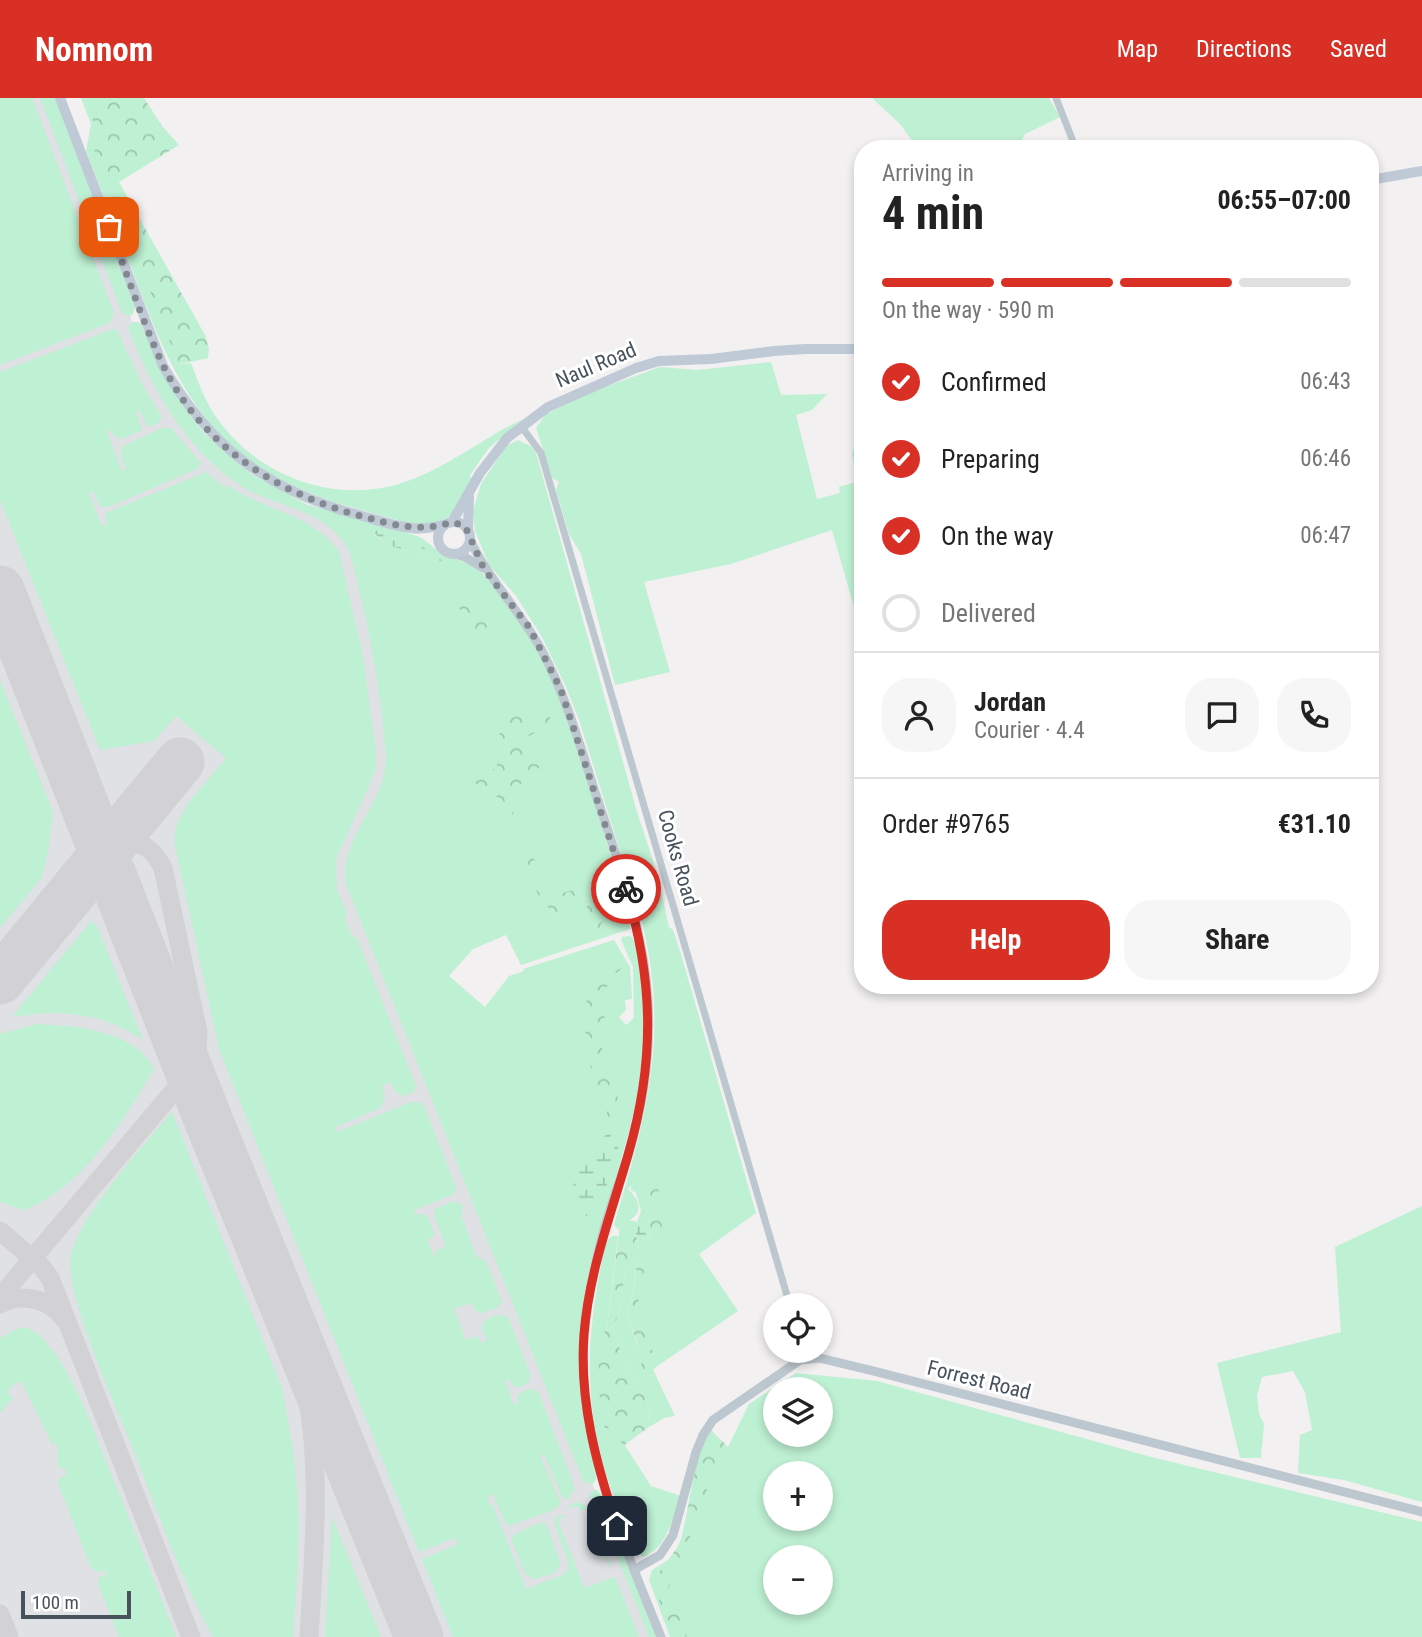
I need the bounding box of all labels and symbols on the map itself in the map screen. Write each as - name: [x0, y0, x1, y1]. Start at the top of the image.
- pin: [79, 197, 139, 257]
- street label: Naul Road: [552, 337, 640, 393]
- street label: Cooks Road: [653, 807, 703, 909]
- courier: [591, 854, 661, 924]
- street label: Forrest Road: [925, 1356, 1033, 1404]
- pin: [587, 1496, 647, 1556]
- scale bar: [21, 1588, 131, 1620]

